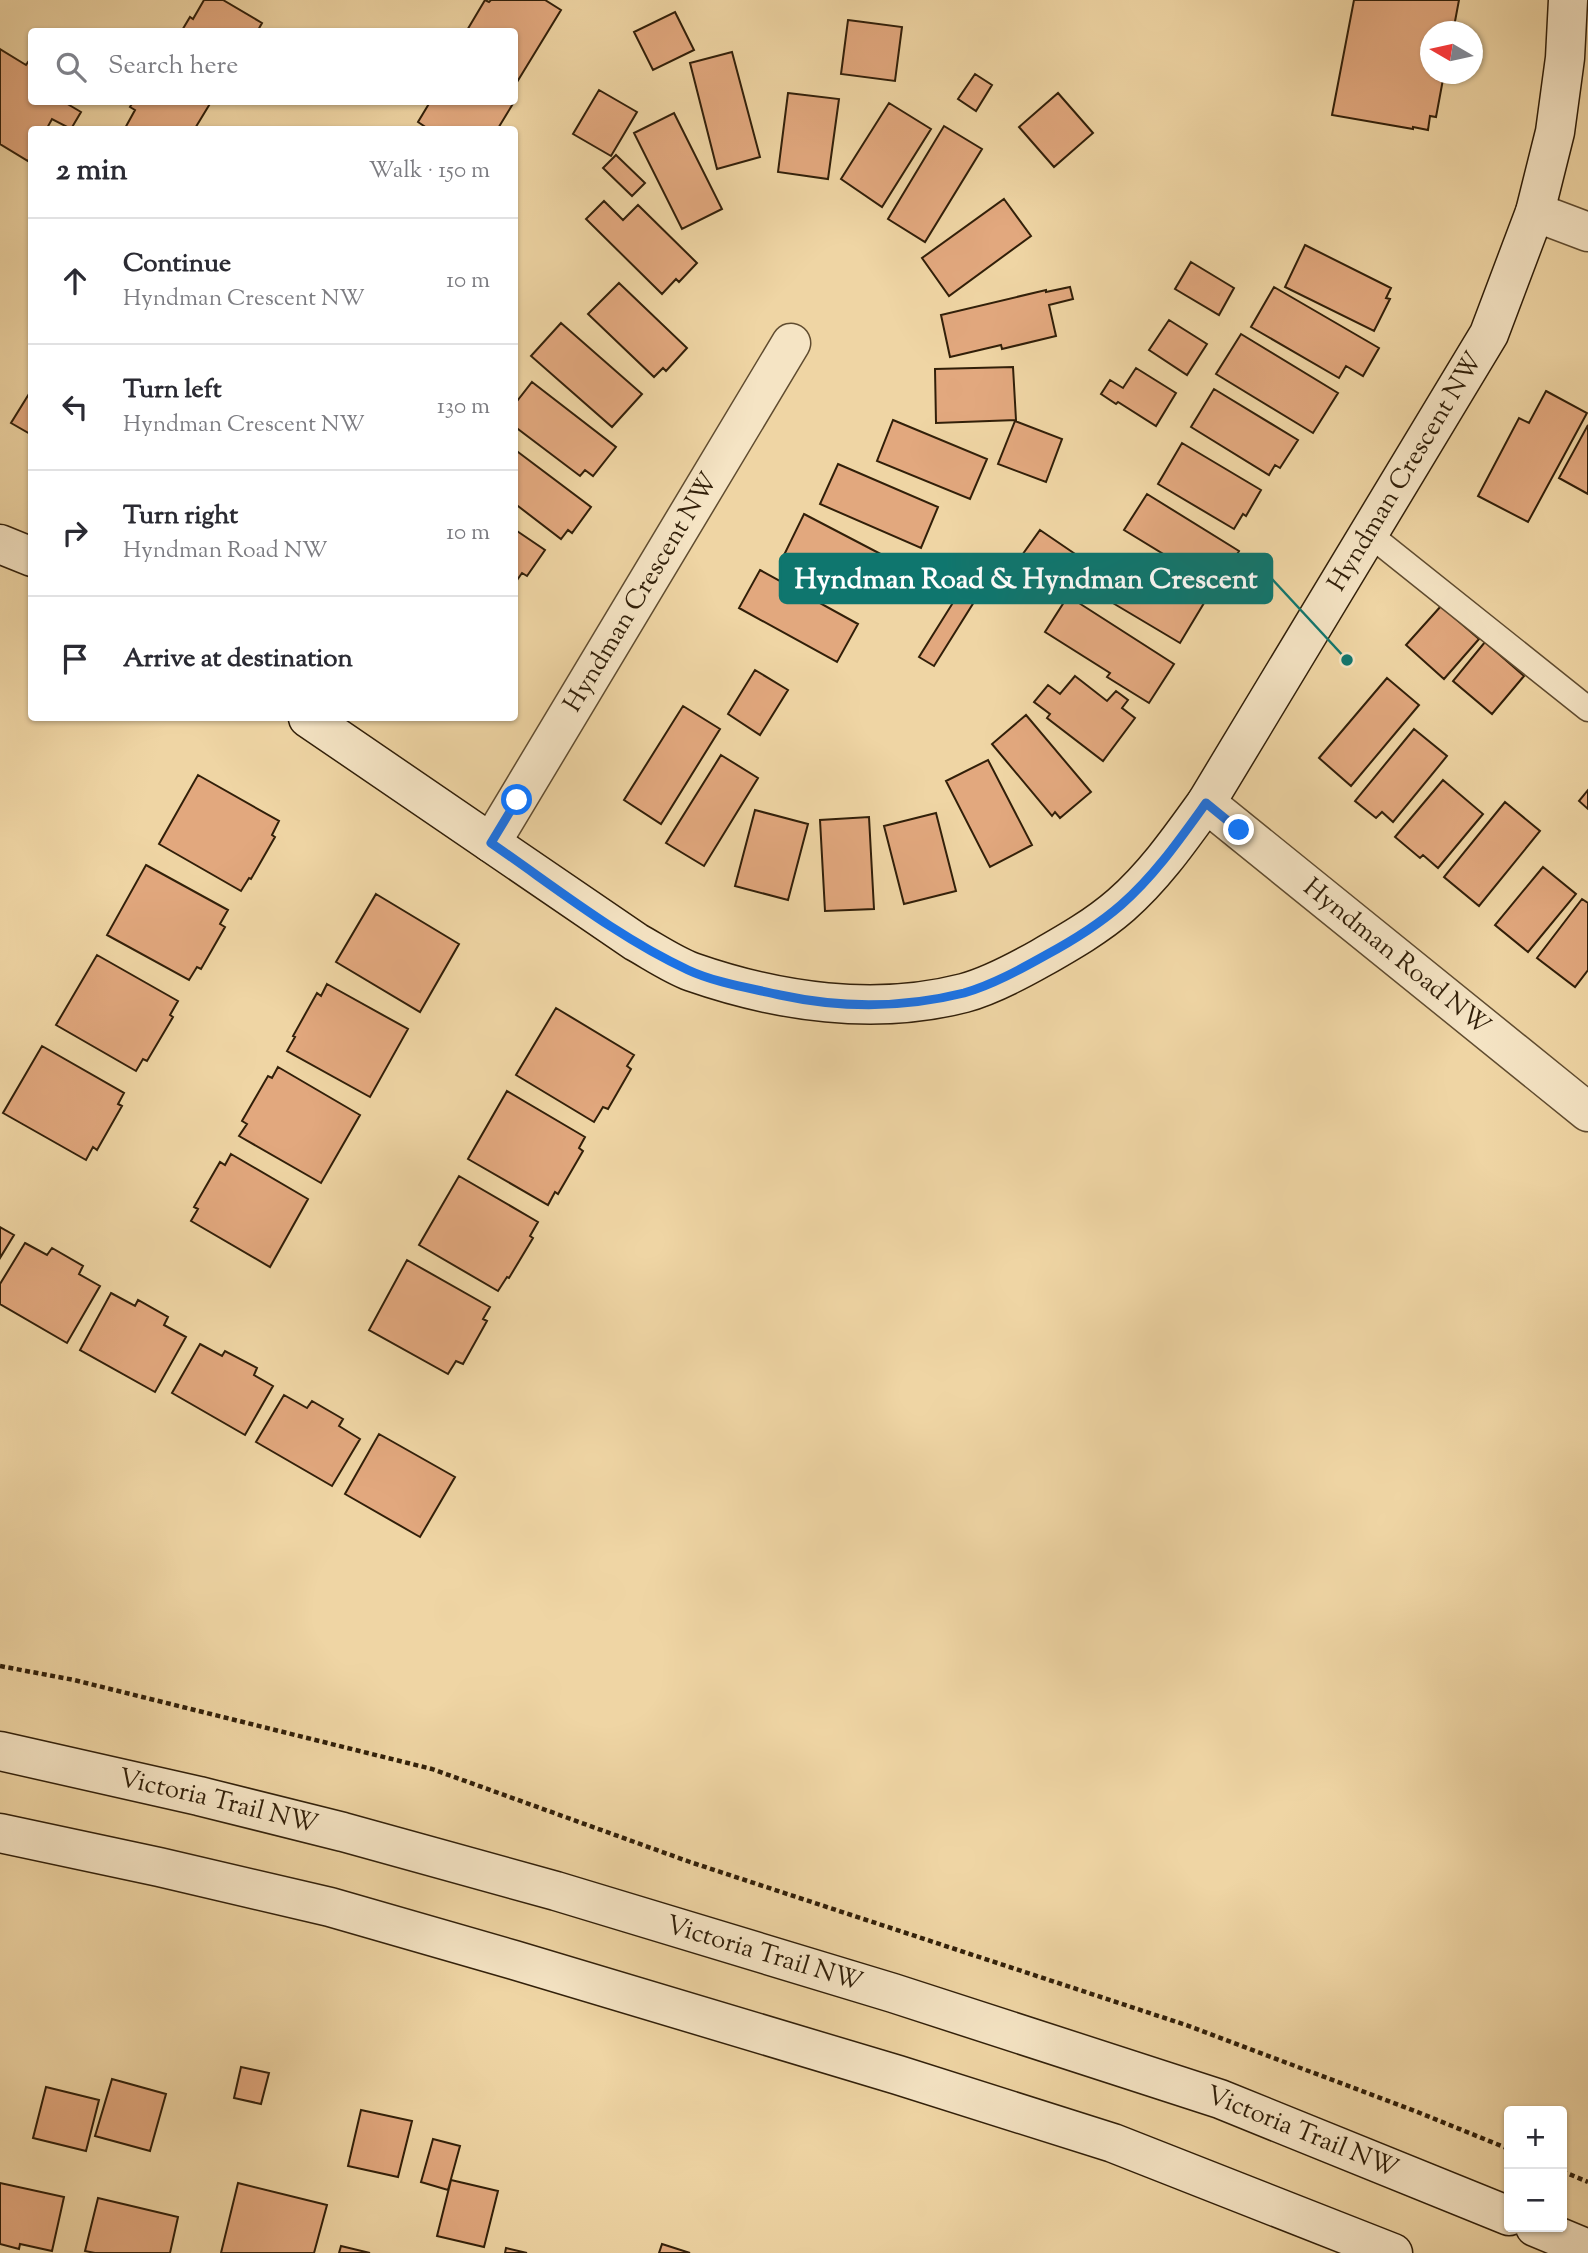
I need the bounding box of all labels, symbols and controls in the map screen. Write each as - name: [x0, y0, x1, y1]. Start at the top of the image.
- north arrow: [1420, 21, 1483, 84]
- search box: [28, 28, 518, 105]
- icon: search: [52, 48, 90, 86]
- text: Search here: [108, 48, 238, 85]
- text: 2 min: [56, 150, 128, 193]
- text: Walk · 150 m: [369, 155, 490, 188]
- text: Continue: [123, 246, 231, 283]
- icon: ahead: [56, 262, 94, 300]
- text: 10 m: [446, 265, 490, 298]
- text: Hyndman Crescent NW: [123, 283, 365, 316]
- street label: Hyndman Crescent NW: [1319, 345, 1492, 599]
- text: Turn left: [123, 372, 222, 409]
- icon: left: [56, 388, 94, 426]
- text: 130 m: [437, 391, 490, 424]
- text: Hyndman Crescent NW: [123, 409, 365, 442]
- street label: Hyndman Crescent NW: [555, 466, 728, 719]
- text: Turn right: [123, 498, 238, 535]
- icon: right: [56, 514, 94, 552]
- text: 10 m: [446, 517, 490, 550]
- text: Hyndman Road NW: [123, 535, 328, 568]
- callout: Hyndman Road & Hyndman Crescent: [780, 554, 1272, 603]
- text: Hyndman Road & Hyndman Crescent: [794, 561, 1258, 601]
- icon: arrive: [56, 640, 94, 678]
- text: Arrive at destination: [123, 641, 353, 678]
- route start: [501, 784, 532, 815]
- route end: [1223, 814, 1254, 845]
- street label: Hyndman Road NW: [1295, 870, 1498, 1044]
- street label: Victoria Trail NW: [115, 1760, 322, 1844]
- street label: Victoria Trail NW: [661, 1907, 867, 2001]
- street label: Victoria Trail NW: [1202, 2077, 1404, 2188]
- map controls: [1504, 2106, 1567, 2232]
- button: +: [1504, 2106, 1567, 2169]
- button: −: [1504, 2169, 1567, 2232]

